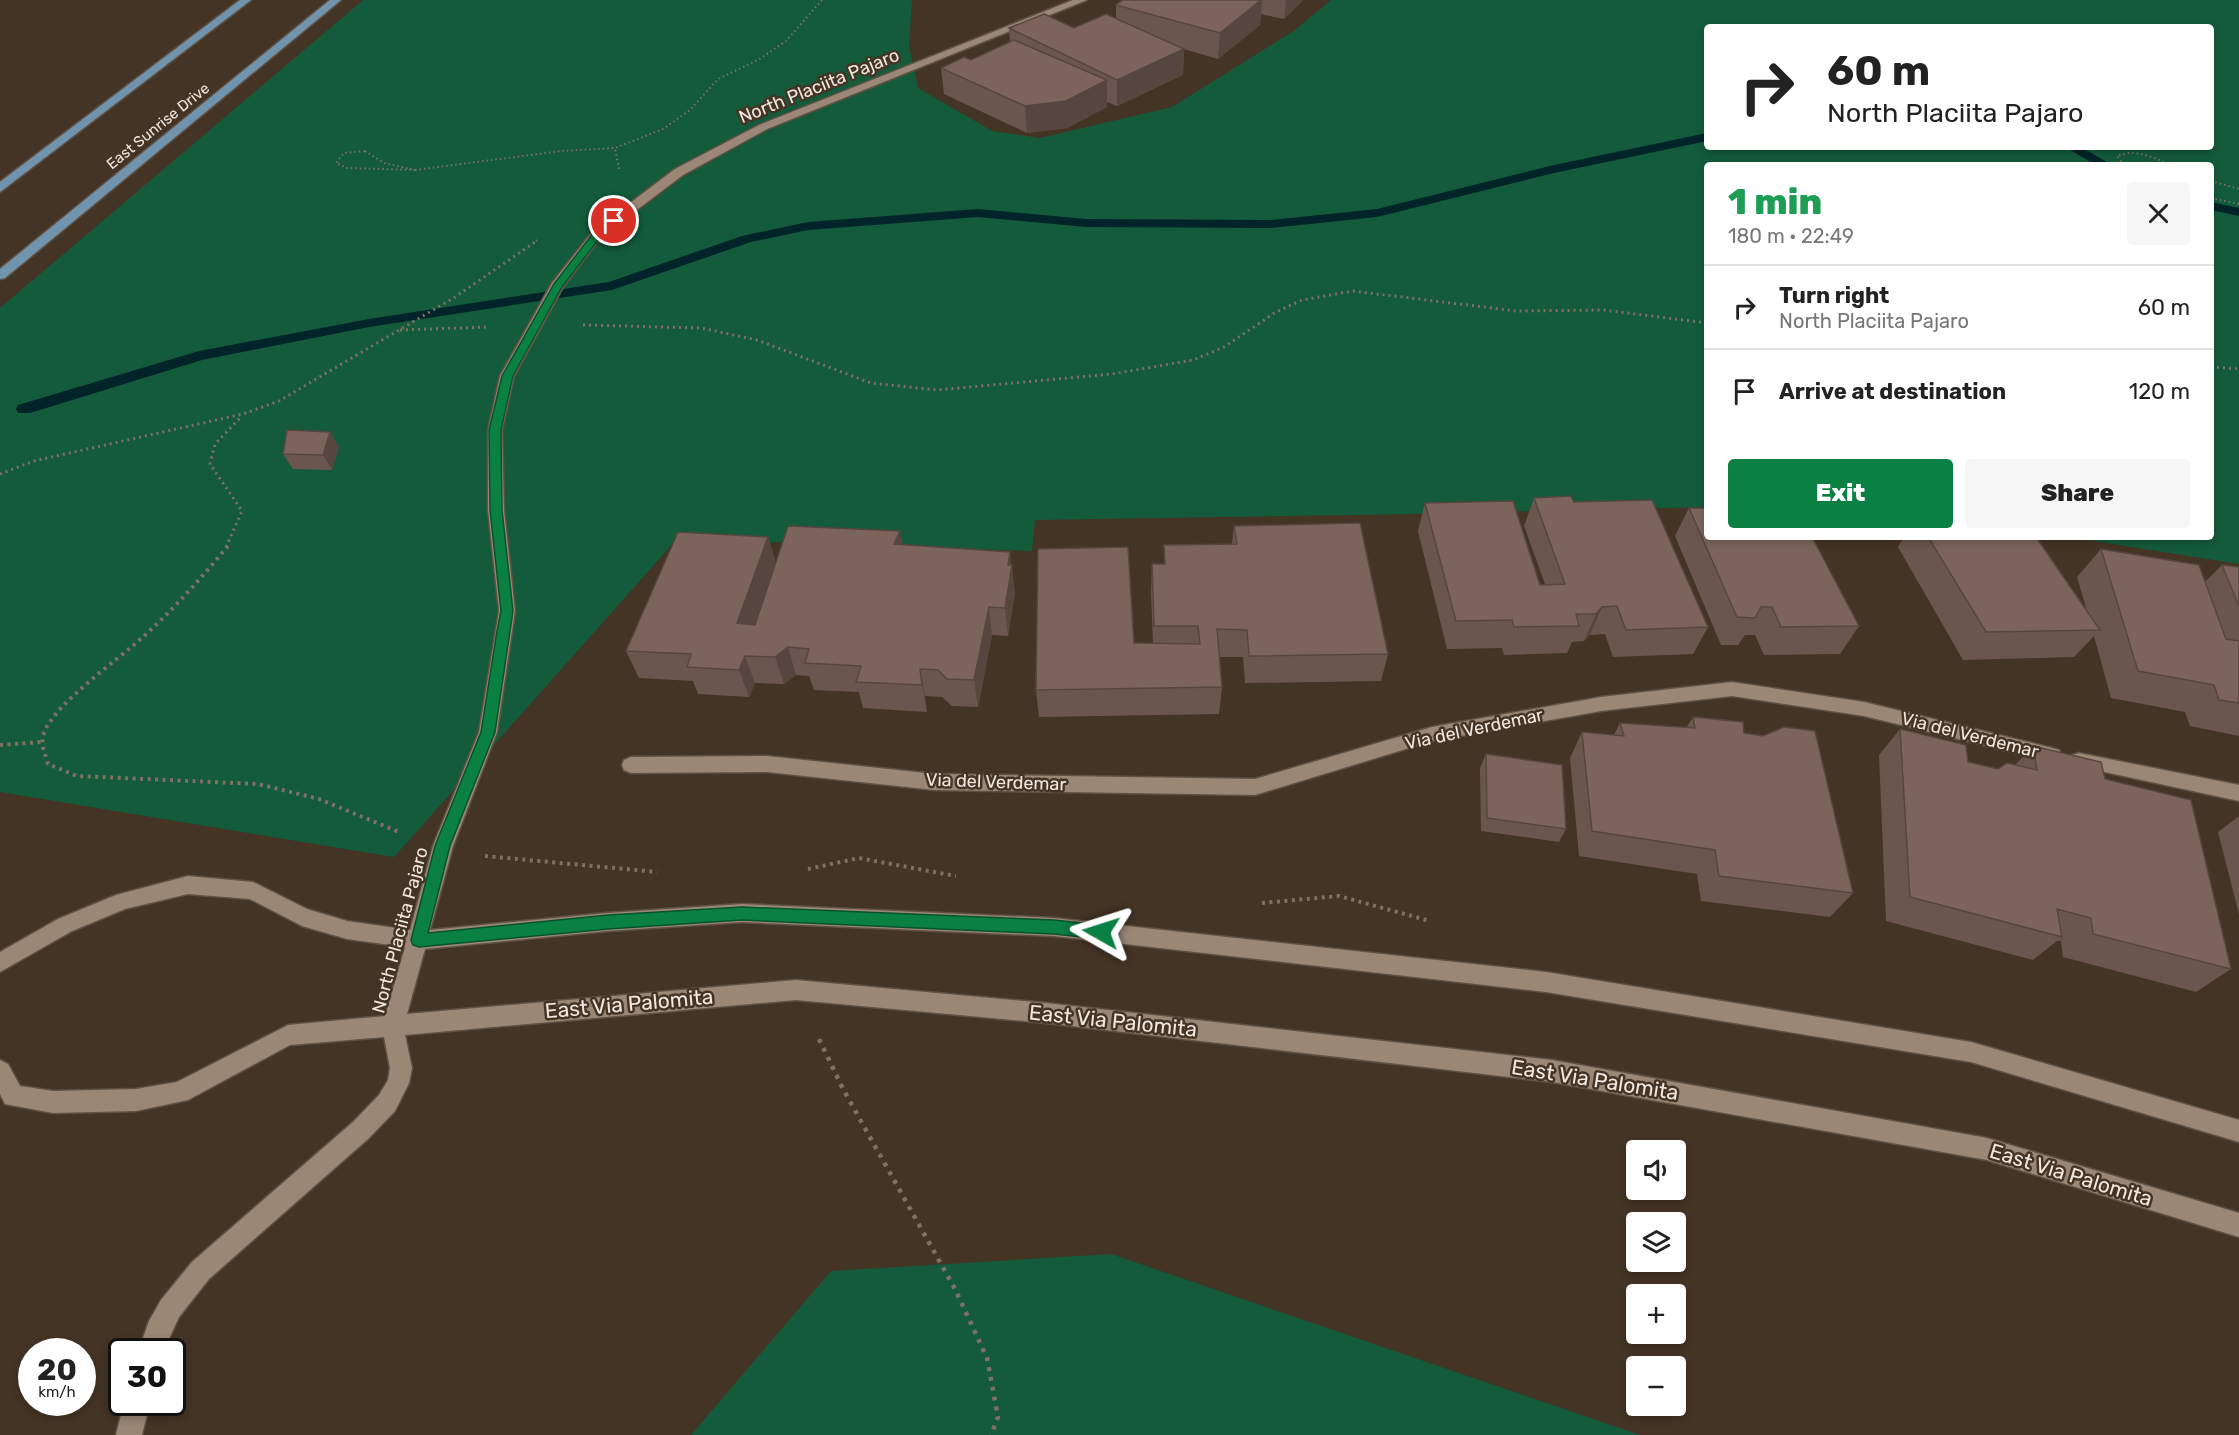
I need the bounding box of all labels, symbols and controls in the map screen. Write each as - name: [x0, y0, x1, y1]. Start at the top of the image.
- street label: North Placiita Pajaro: [736, 44, 902, 128]
- text: 60 m: [1827, 46, 1930, 96]
- icon: right: [1728, 48, 1806, 126]
- street label: East Sunrise Drive: [103, 79, 213, 173]
- text: North Placiita Pajaro: [1827, 97, 2083, 129]
- text: 1 min: [1728, 180, 1822, 223]
- button: close: [2127, 182, 2190, 245]
- pin: [588, 195, 639, 246]
- icon: arrive: [597, 204, 630, 237]
- text: 180 m · 22:49: [1728, 224, 1854, 248]
- text: Turn right: [1779, 282, 1889, 309]
- icon: right: [1728, 291, 1761, 324]
- text: 60 m: [2138, 294, 2190, 321]
- text: North Placiita Pajaro: [1779, 309, 1969, 333]
- icon: arrive: [1728, 375, 1761, 408]
- text: Arrive at destination: [1779, 378, 2006, 405]
- text: 120 m: [2129, 378, 2190, 405]
- button: Exit: [1728, 459, 1953, 528]
- button: Share: [1965, 459, 2190, 528]
- street label: Via del Verdemar: [1403, 704, 1545, 754]
- street label: Via del Verdemar: [1899, 707, 2041, 763]
- street label: Via del Verdemar: [925, 769, 1067, 795]
- street label: North Placiita Pajaro: [367, 845, 433, 1015]
- position arrow: [1069, 900, 1133, 964]
- street label: East Via Palomita: [544, 984, 714, 1023]
- street label: East Via Palomita: [1028, 999, 1198, 1042]
- street label: East Via Palomita: [1510, 1054, 1680, 1105]
- street label: East Via Palomita: [1987, 1138, 2156, 1211]
- map controls: [1626, 1140, 1686, 1416]
- button: sound: [1626, 1140, 1686, 1200]
- button: layers: [1626, 1212, 1686, 1272]
- button: +: [1626, 1284, 1686, 1344]
- speed limit sign: 30: [108, 1338, 186, 1416]
- text: 20: [37, 1352, 77, 1388]
- button: −: [1626, 1356, 1686, 1416]
- text: km/h: [38, 1383, 76, 1401]

